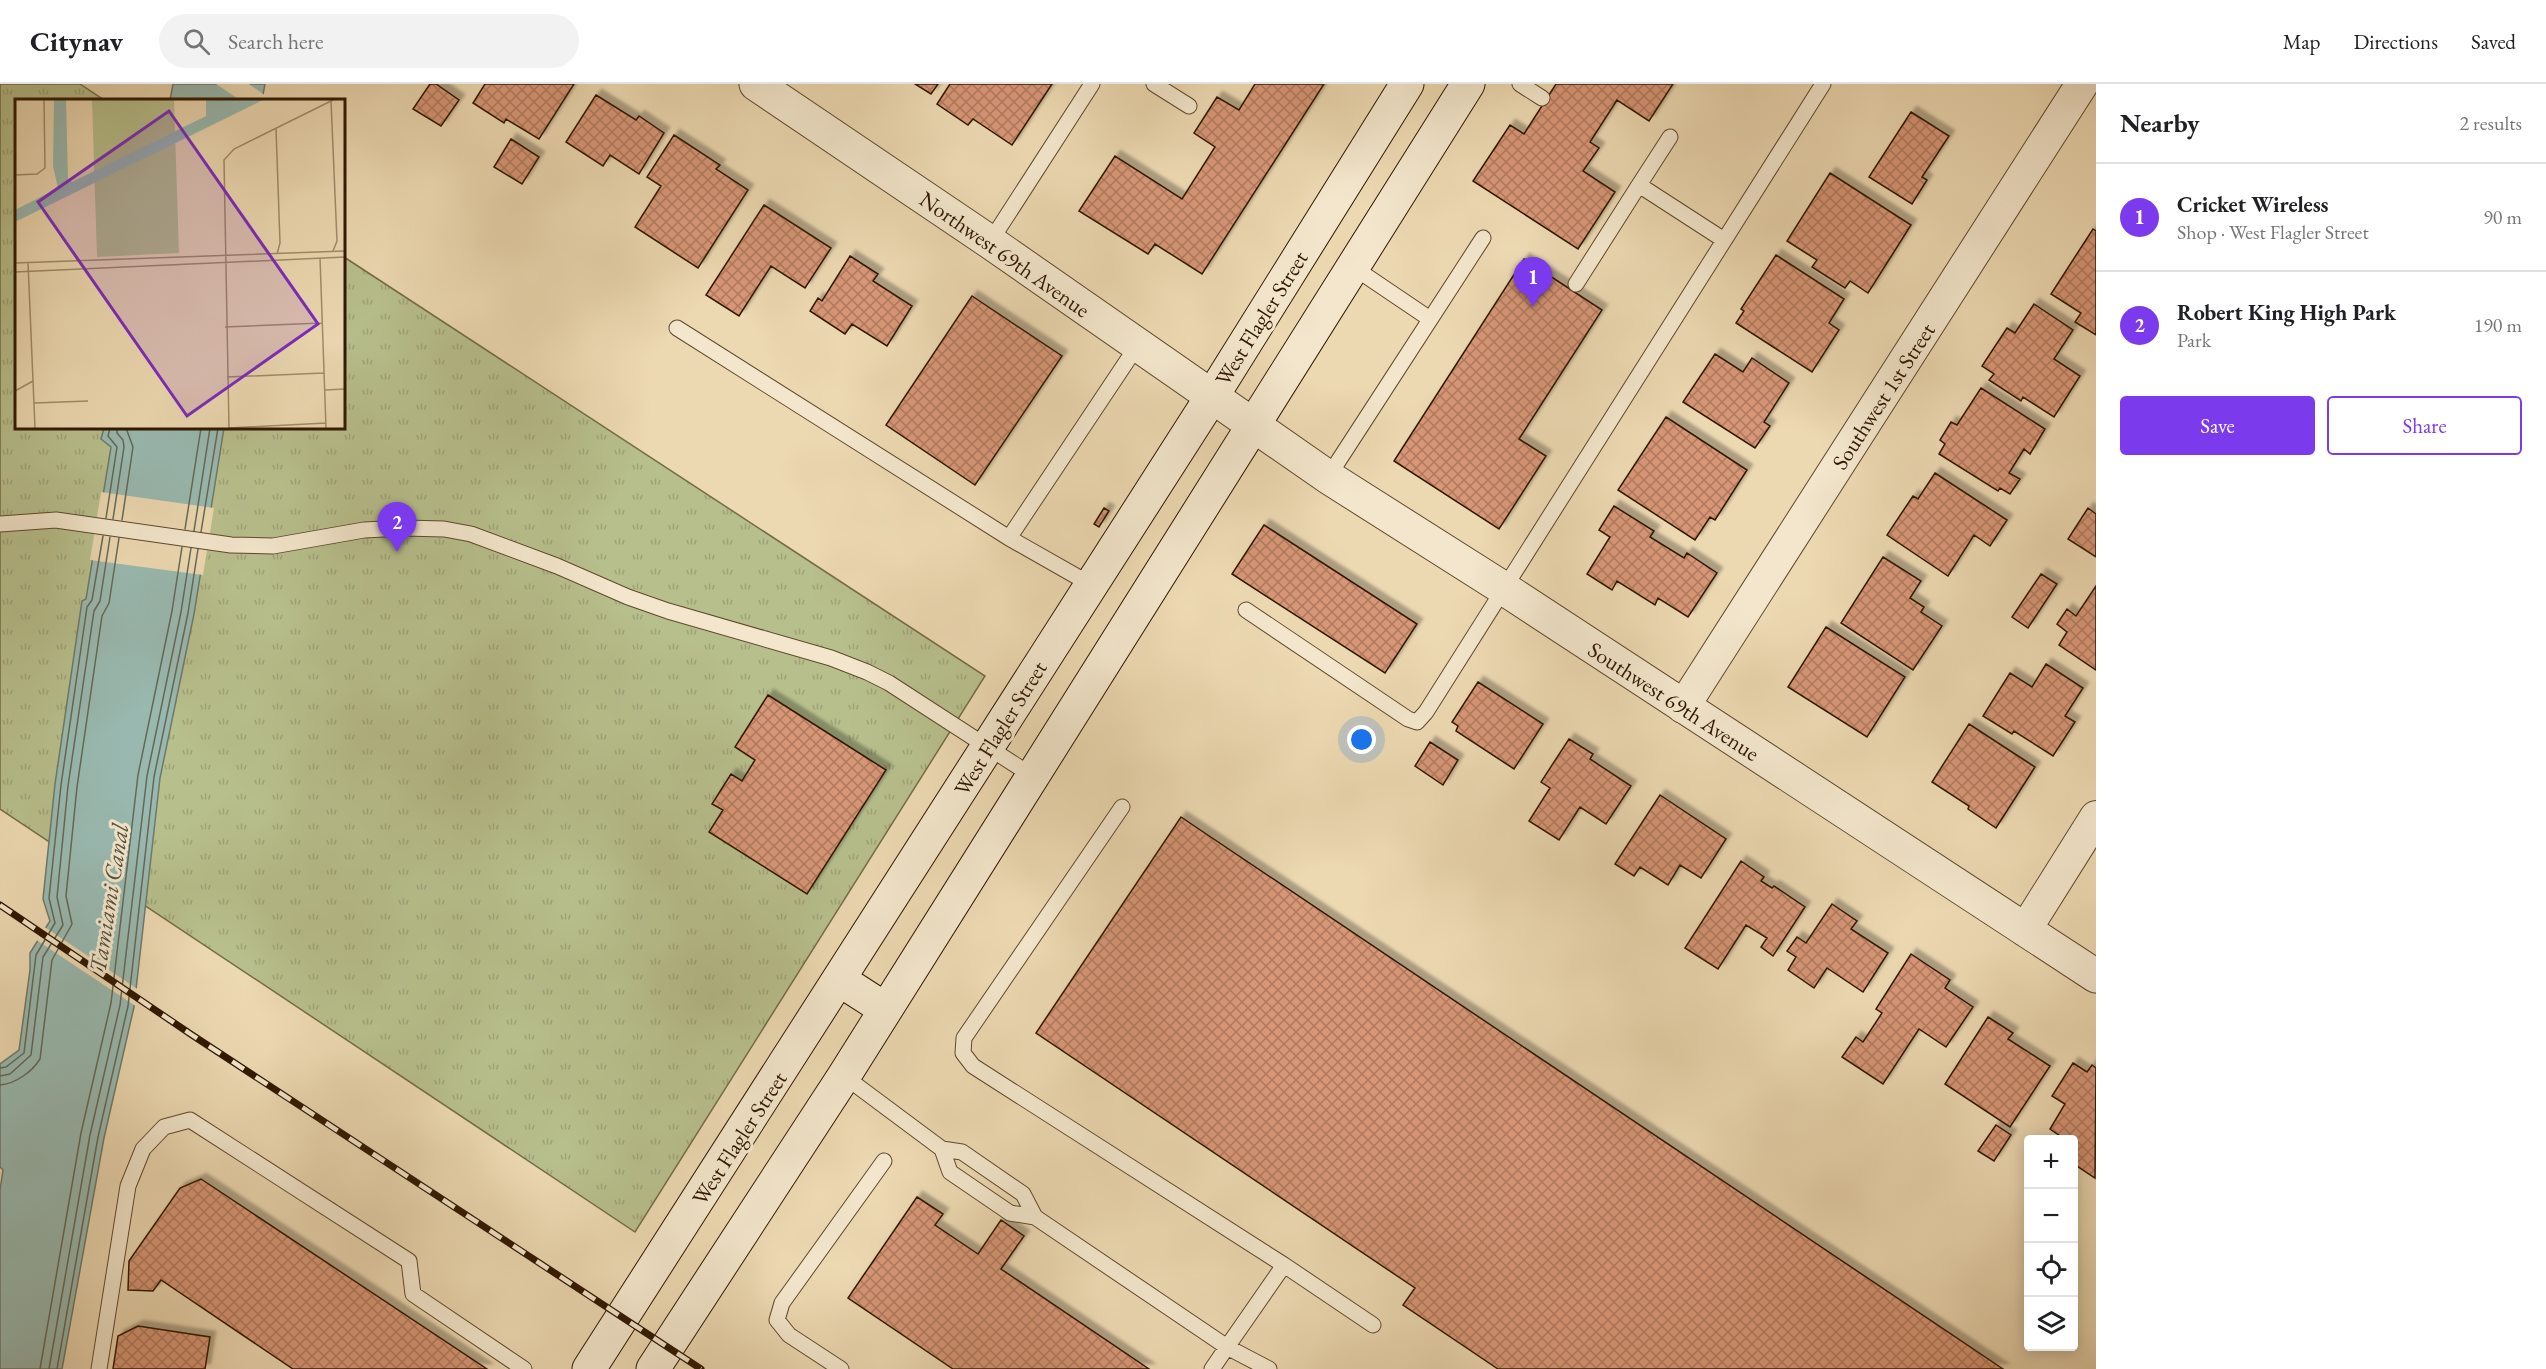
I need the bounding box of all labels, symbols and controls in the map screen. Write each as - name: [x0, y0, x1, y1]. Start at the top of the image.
- search box: [159, 14, 579, 68]
- text: Citynav: [30, 23, 123, 59]
- icon: search: [180, 25, 213, 58]
- text: Search here: [228, 27, 324, 56]
- text: Map: [2283, 28, 2320, 55]
- text: Directions: [2353, 28, 2438, 55]
- text: Saved: [2471, 28, 2516, 55]
- inset map: [15, 99, 345, 429]
- text: Nearby: [2120, 106, 2200, 140]
- text: 2 results: [2459, 110, 2522, 136]
- street label: Northwest 69th Avenue: [914, 185, 1096, 324]
- text: Cricket Wireless: [2177, 190, 2329, 219]
- text: 1: [2134, 204, 2145, 230]
- text: 90 m: [2483, 204, 2522, 230]
- text: Shop · West Flagler Street: [2177, 219, 2369, 245]
- street label: West Flagler Street: [1208, 245, 1315, 391]
- pin: 1: [1514, 258, 1552, 307]
- text: Robert King High Park: [2177, 298, 2396, 327]
- text: 2: [2134, 312, 2145, 338]
- text: 190 m: [2474, 312, 2522, 338]
- street label: Southwest 1st Street: [1825, 317, 1942, 475]
- text: Park: [2177, 327, 2211, 353]
- button: Save: [2120, 396, 2315, 455]
- button: Share: [2327, 396, 2522, 455]
- pin: 2: [378, 502, 416, 552]
- street label: Southwest 69th Avenue: [1582, 635, 1765, 768]
- street label: West Flagler Street: [947, 655, 1054, 801]
- your location: [1347, 725, 1376, 754]
- water label: Tamiami Canal: [81, 820, 136, 974]
- street label: West Flagler Street: [685, 1066, 794, 1211]
- map controls: [2024, 1135, 2078, 1351]
- button: +: [2024, 1135, 2078, 1189]
- button: −: [2024, 1189, 2078, 1243]
- button: locate: [2024, 1243, 2078, 1297]
- button: layers: [2024, 1297, 2078, 1351]

